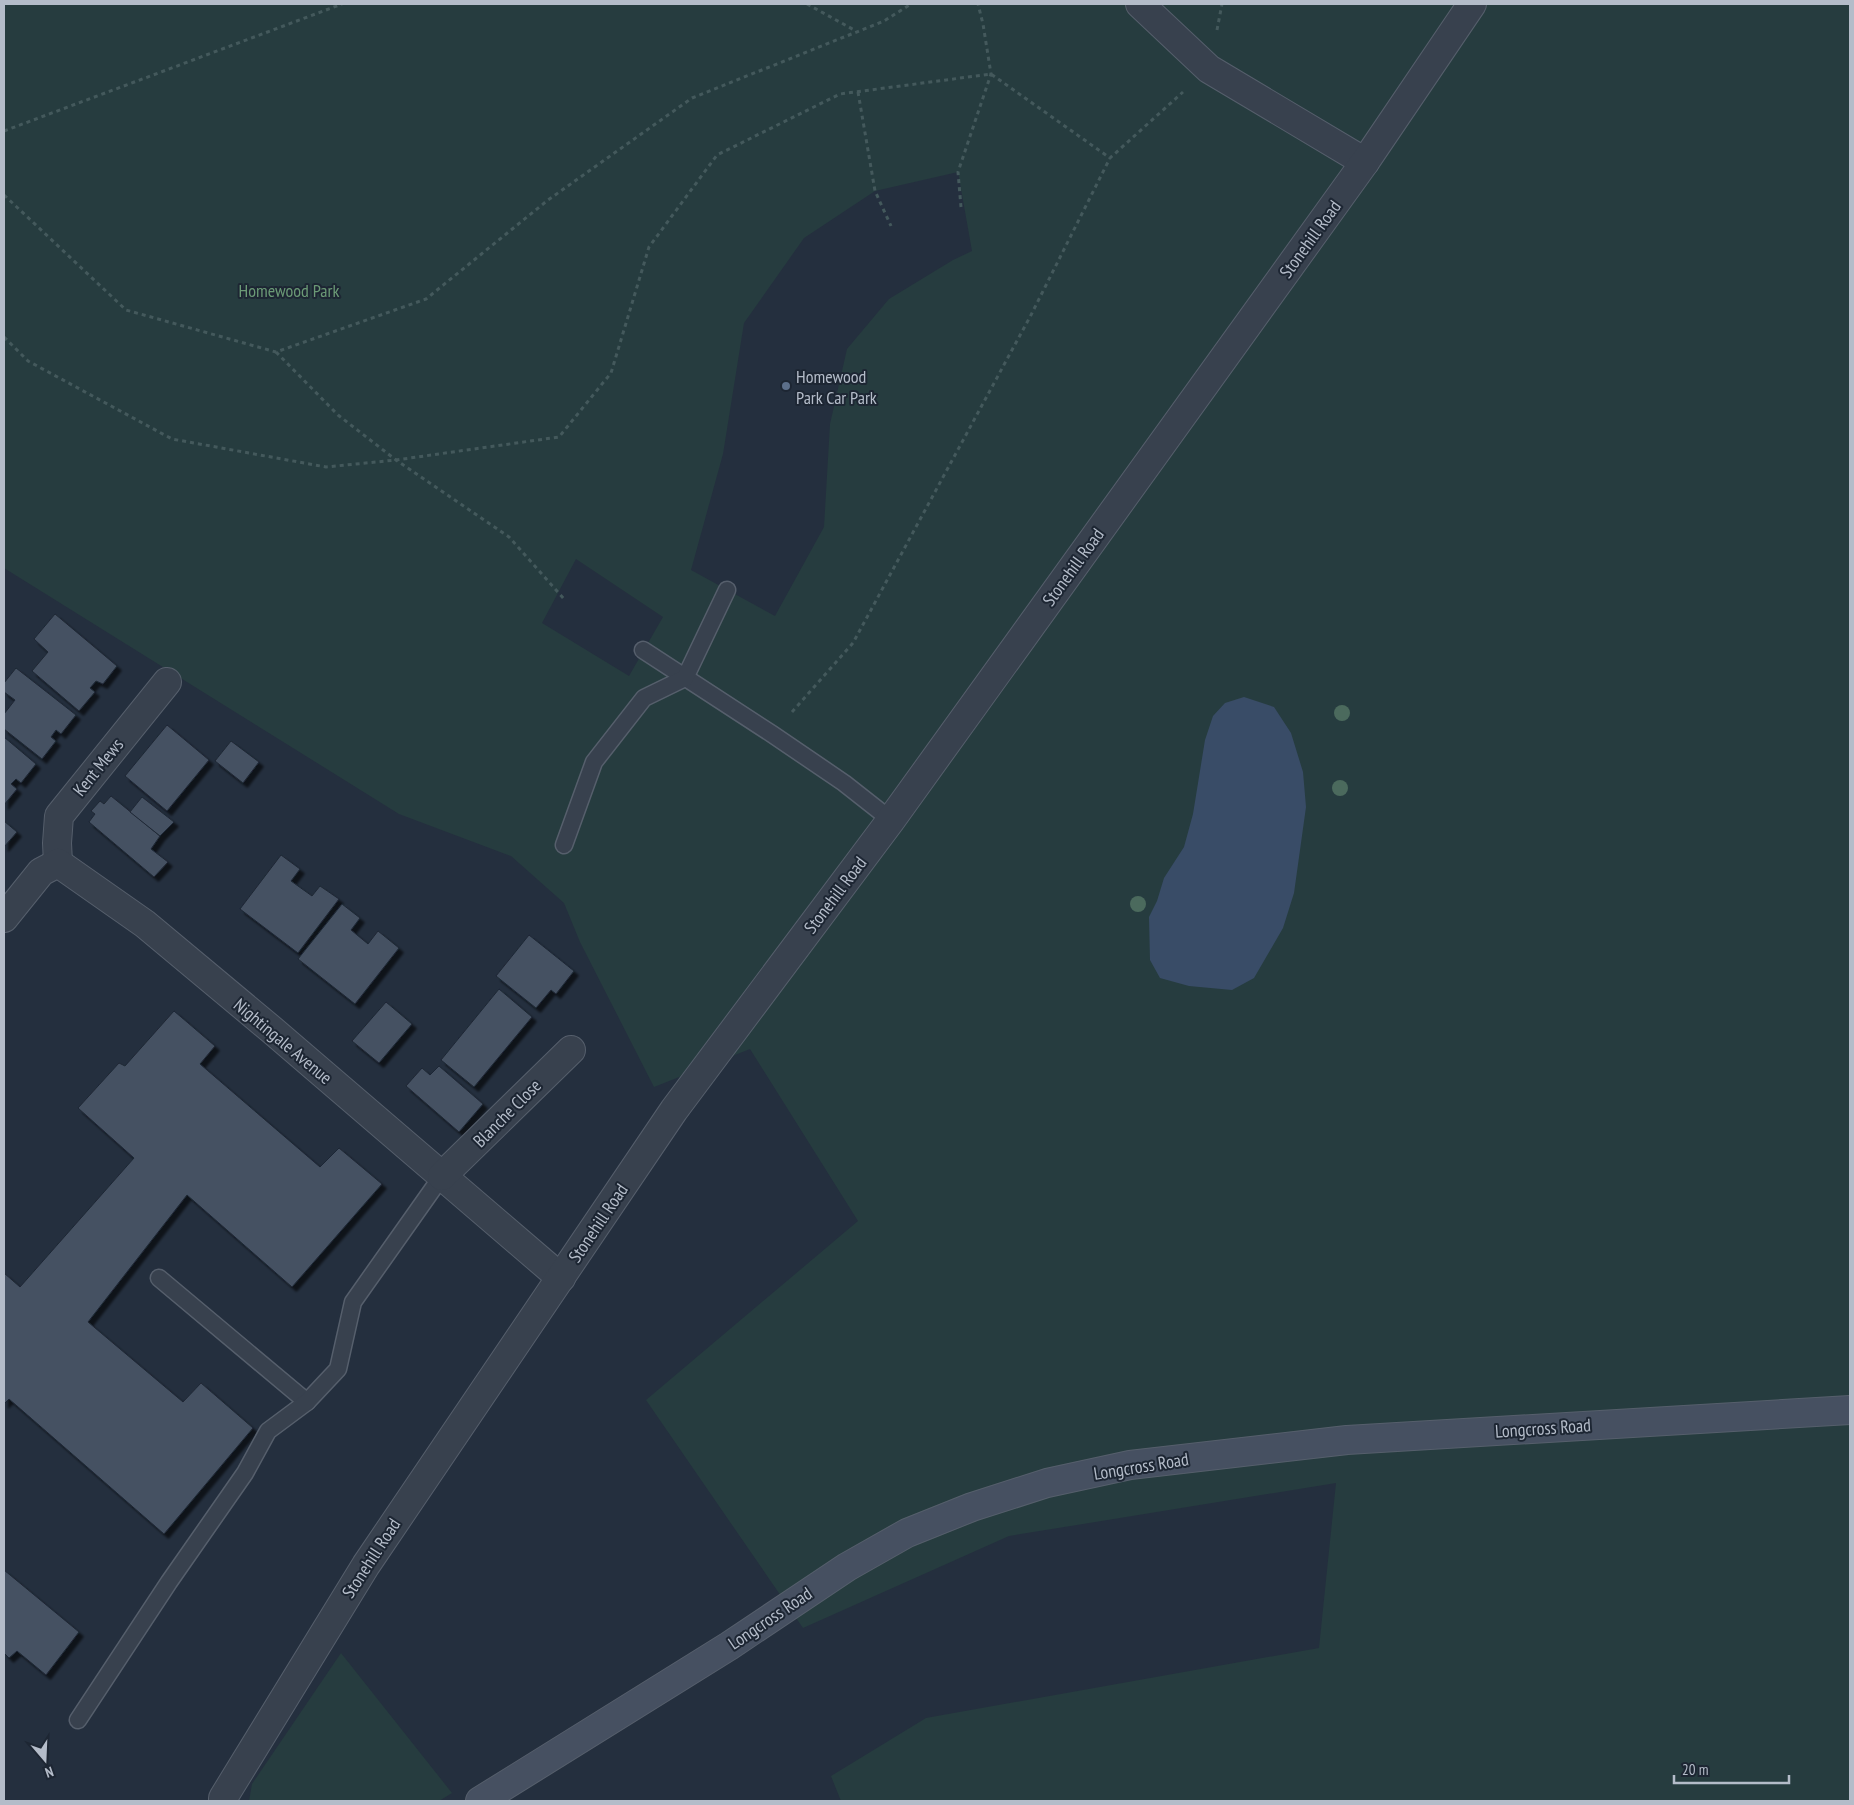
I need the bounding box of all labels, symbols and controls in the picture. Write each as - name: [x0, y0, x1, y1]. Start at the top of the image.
- street label: Stonehill Road: [1274, 196, 1346, 282]
- park label: Homewood Park: [239, 279, 339, 302]
- place label: Homewood Park Car Park: [796, 365, 877, 409]
- marker: Homewood Park Car Park: [780, 380, 792, 392]
- street label: Stonehill Road: [1037, 524, 1109, 610]
- street label: Kent Mews: [68, 733, 128, 801]
- street label: Stonehill Road: [799, 852, 871, 938]
- street label: Nightingale Avenue: [229, 993, 337, 1089]
- street label: Blanche Close: [468, 1074, 546, 1152]
- street label: Stonehill Road: [563, 1179, 633, 1267]
- street label: Longcross Road: [1494, 1413, 1592, 1443]
- street label: Longcross Road: [1092, 1447, 1190, 1485]
- street label: Stonehill Road: [337, 1514, 405, 1602]
- street label: Longcross Road: [724, 1582, 816, 1654]
- north arrow: [20, 1735, 70, 1785]
- scale bar: [1674, 1752, 1789, 1784]
- text: 20 m: [1682, 1760, 1708, 1779]
- text: N: [43, 1763, 56, 1782]

